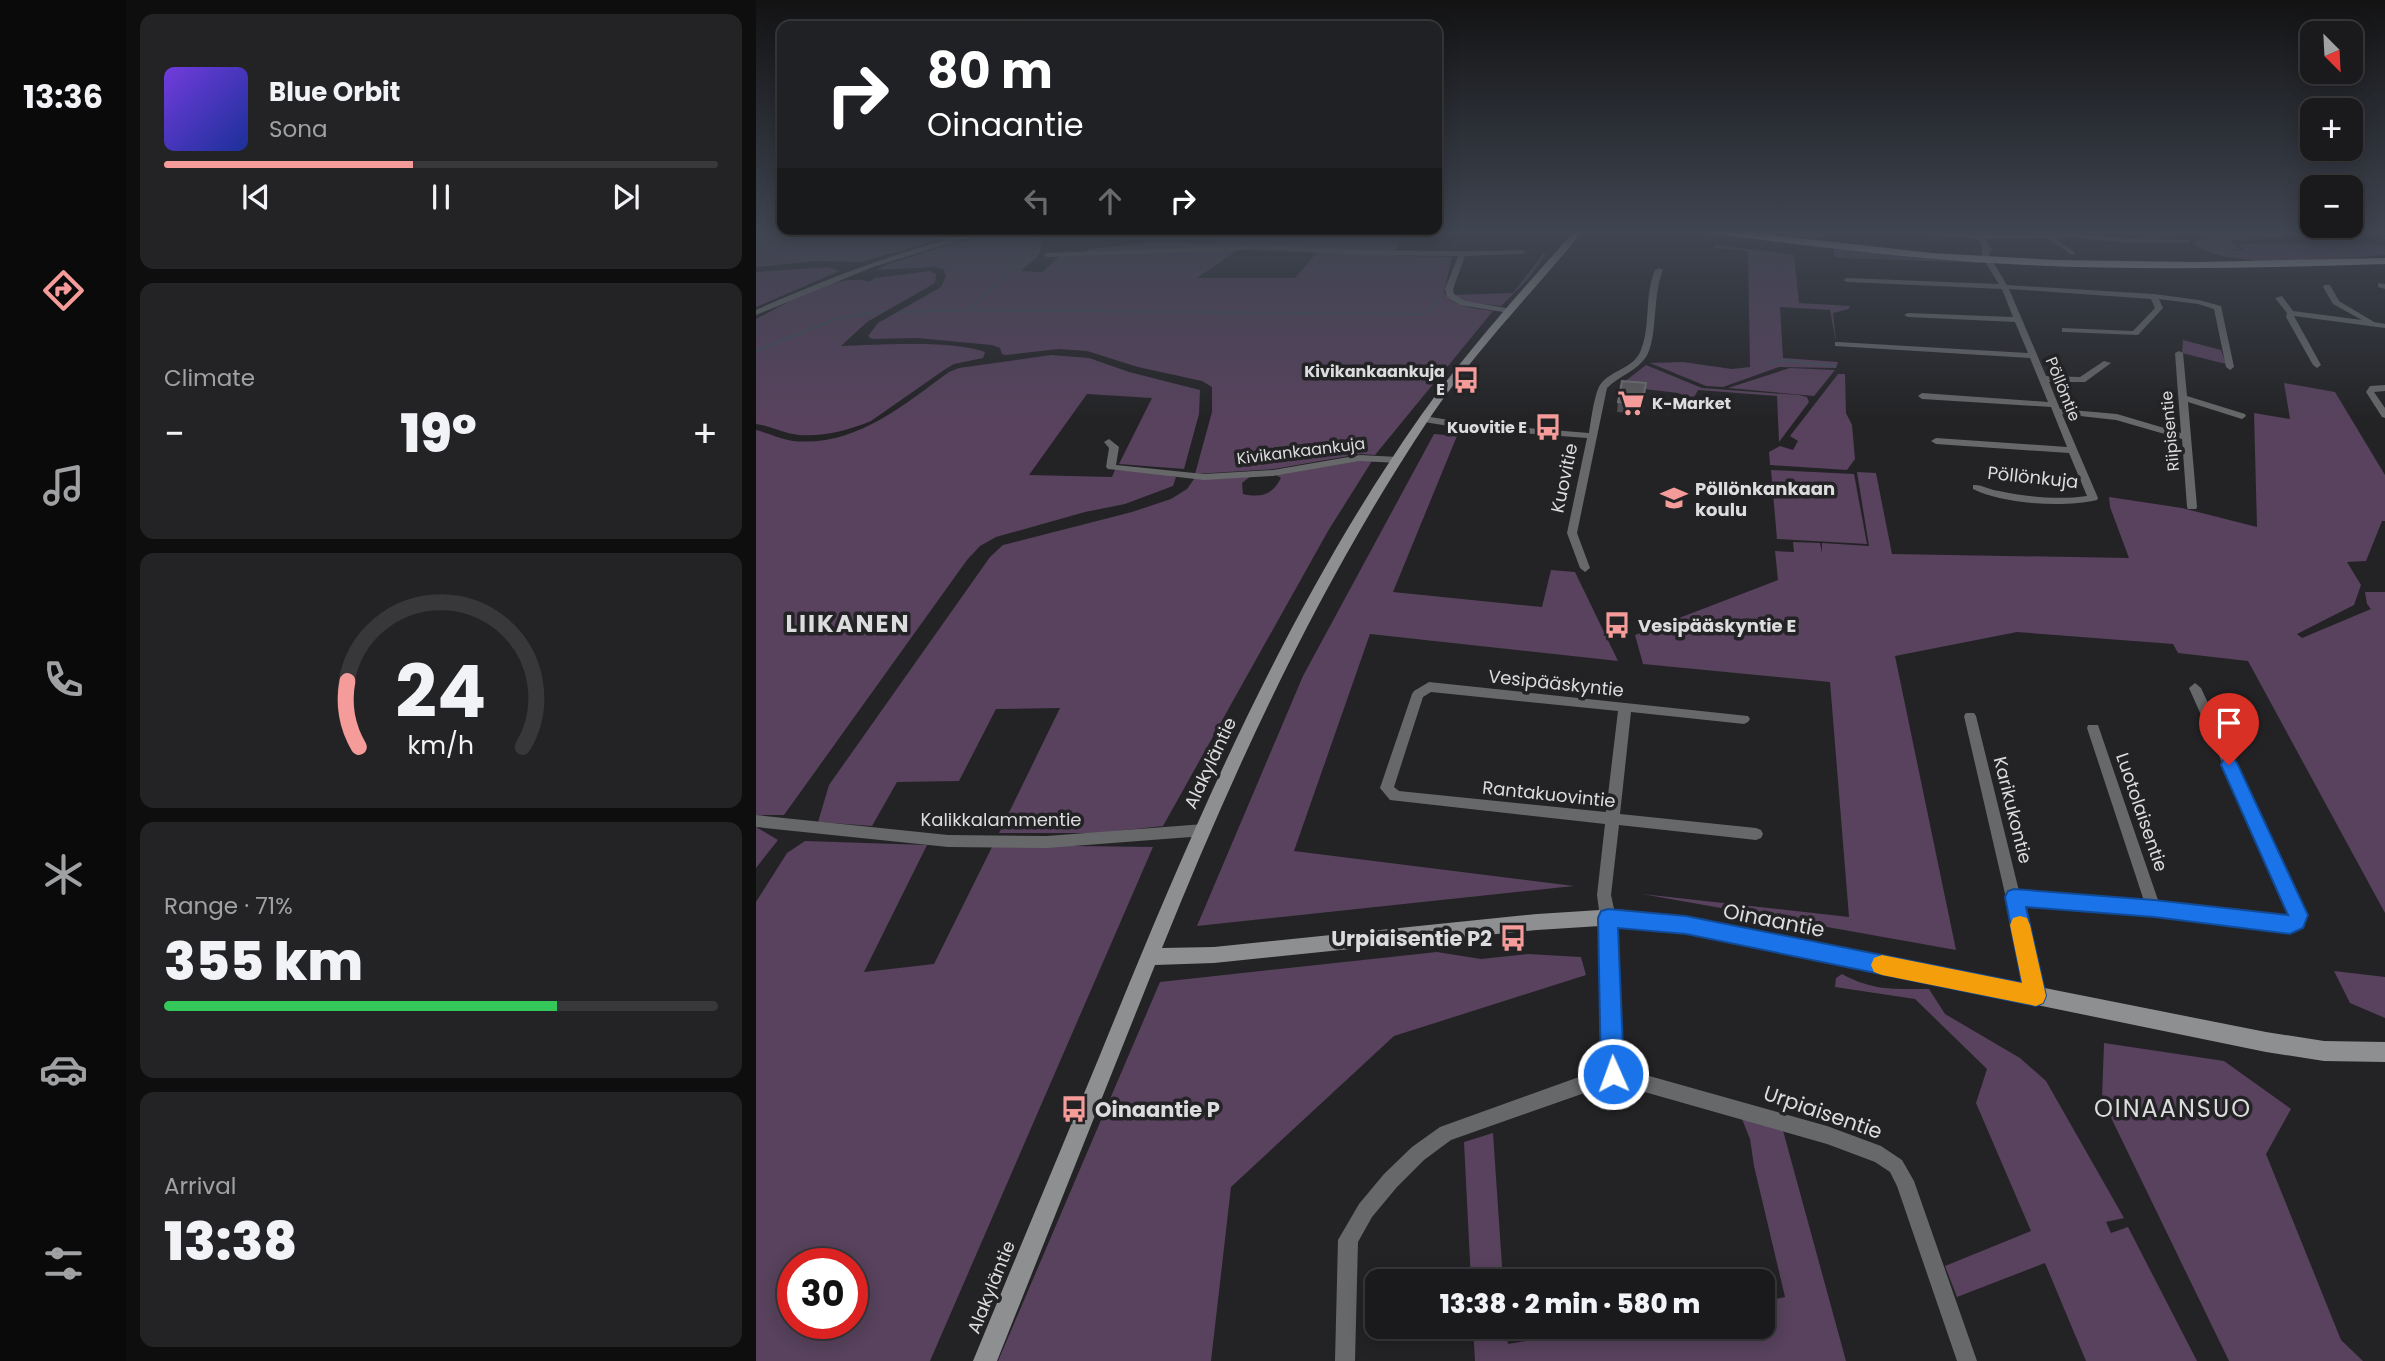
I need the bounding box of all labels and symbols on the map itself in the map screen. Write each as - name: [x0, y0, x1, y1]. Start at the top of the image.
- north arrow: [2300, 21, 2362, 84]
- street label: Pöllöntie: [2040, 353, 2086, 425]
- place label: Kivikankaankuja E: [1304, 360, 1445, 401]
- bus stop icon: Kivikankaankuja E: [1451, 365, 1481, 395]
- supermarket icon: K-Market: [1616, 388, 1646, 418]
- street label: Riipisentie: [2155, 390, 2185, 472]
- place label: K-Market: [1652, 392, 1731, 415]
- bus stop icon: Kuovitie E: [1533, 412, 1563, 442]
- place label: Kuovitie E: [1447, 416, 1527, 439]
- street label: Kivikankaankuja: [1236, 432, 1366, 470]
- street label: Kuovitie: [1544, 441, 1584, 515]
- street label: Pöllönkuja: [1986, 460, 2080, 494]
- place label: Pöllönkankaan koulu: [1695, 476, 1835, 522]
- school or university icon: Pöllönkankaan koulu: [1659, 483, 1689, 513]
- district label: LIIKANEN: [785, 607, 911, 640]
- bus stop icon: Vesipääskyntie E: [1602, 610, 1632, 640]
- place label: Vesipääskyntie E: [1638, 613, 1796, 638]
- street label: Vesipääskyntie: [1487, 663, 1625, 703]
- pin: [2199, 693, 2259, 765]
- street label: Alakyläntie: [1178, 713, 1242, 813]
- street label: Luotolaisentie: [2110, 749, 2174, 875]
- street label: Karikukontie: [1988, 754, 2038, 866]
- street label: Rantakuovintie: [1481, 775, 1617, 813]
- street label: Kalikkalammentie: [920, 807, 1082, 832]
- street label: Oinaantie: [1721, 896, 1827, 944]
- bus stop icon: Urpiaisentie P2: [1498, 923, 1528, 953]
- place label: Urpiaisentie P2: [1331, 924, 1492, 953]
- position arrow: [1576, 1037, 1650, 1111]
- street label: Urpiaisentie: [1760, 1078, 1886, 1146]
- district label: OINAANSUO: [2094, 1092, 2252, 1125]
- bus stop icon: Oinaantie P: [1059, 1094, 1089, 1124]
- place label: Oinaantie P: [1095, 1095, 1220, 1124]
- street label: Alakyläntie: [961, 1237, 1021, 1337]
- speed limit sign: 30: [777, 1248, 868, 1339]

